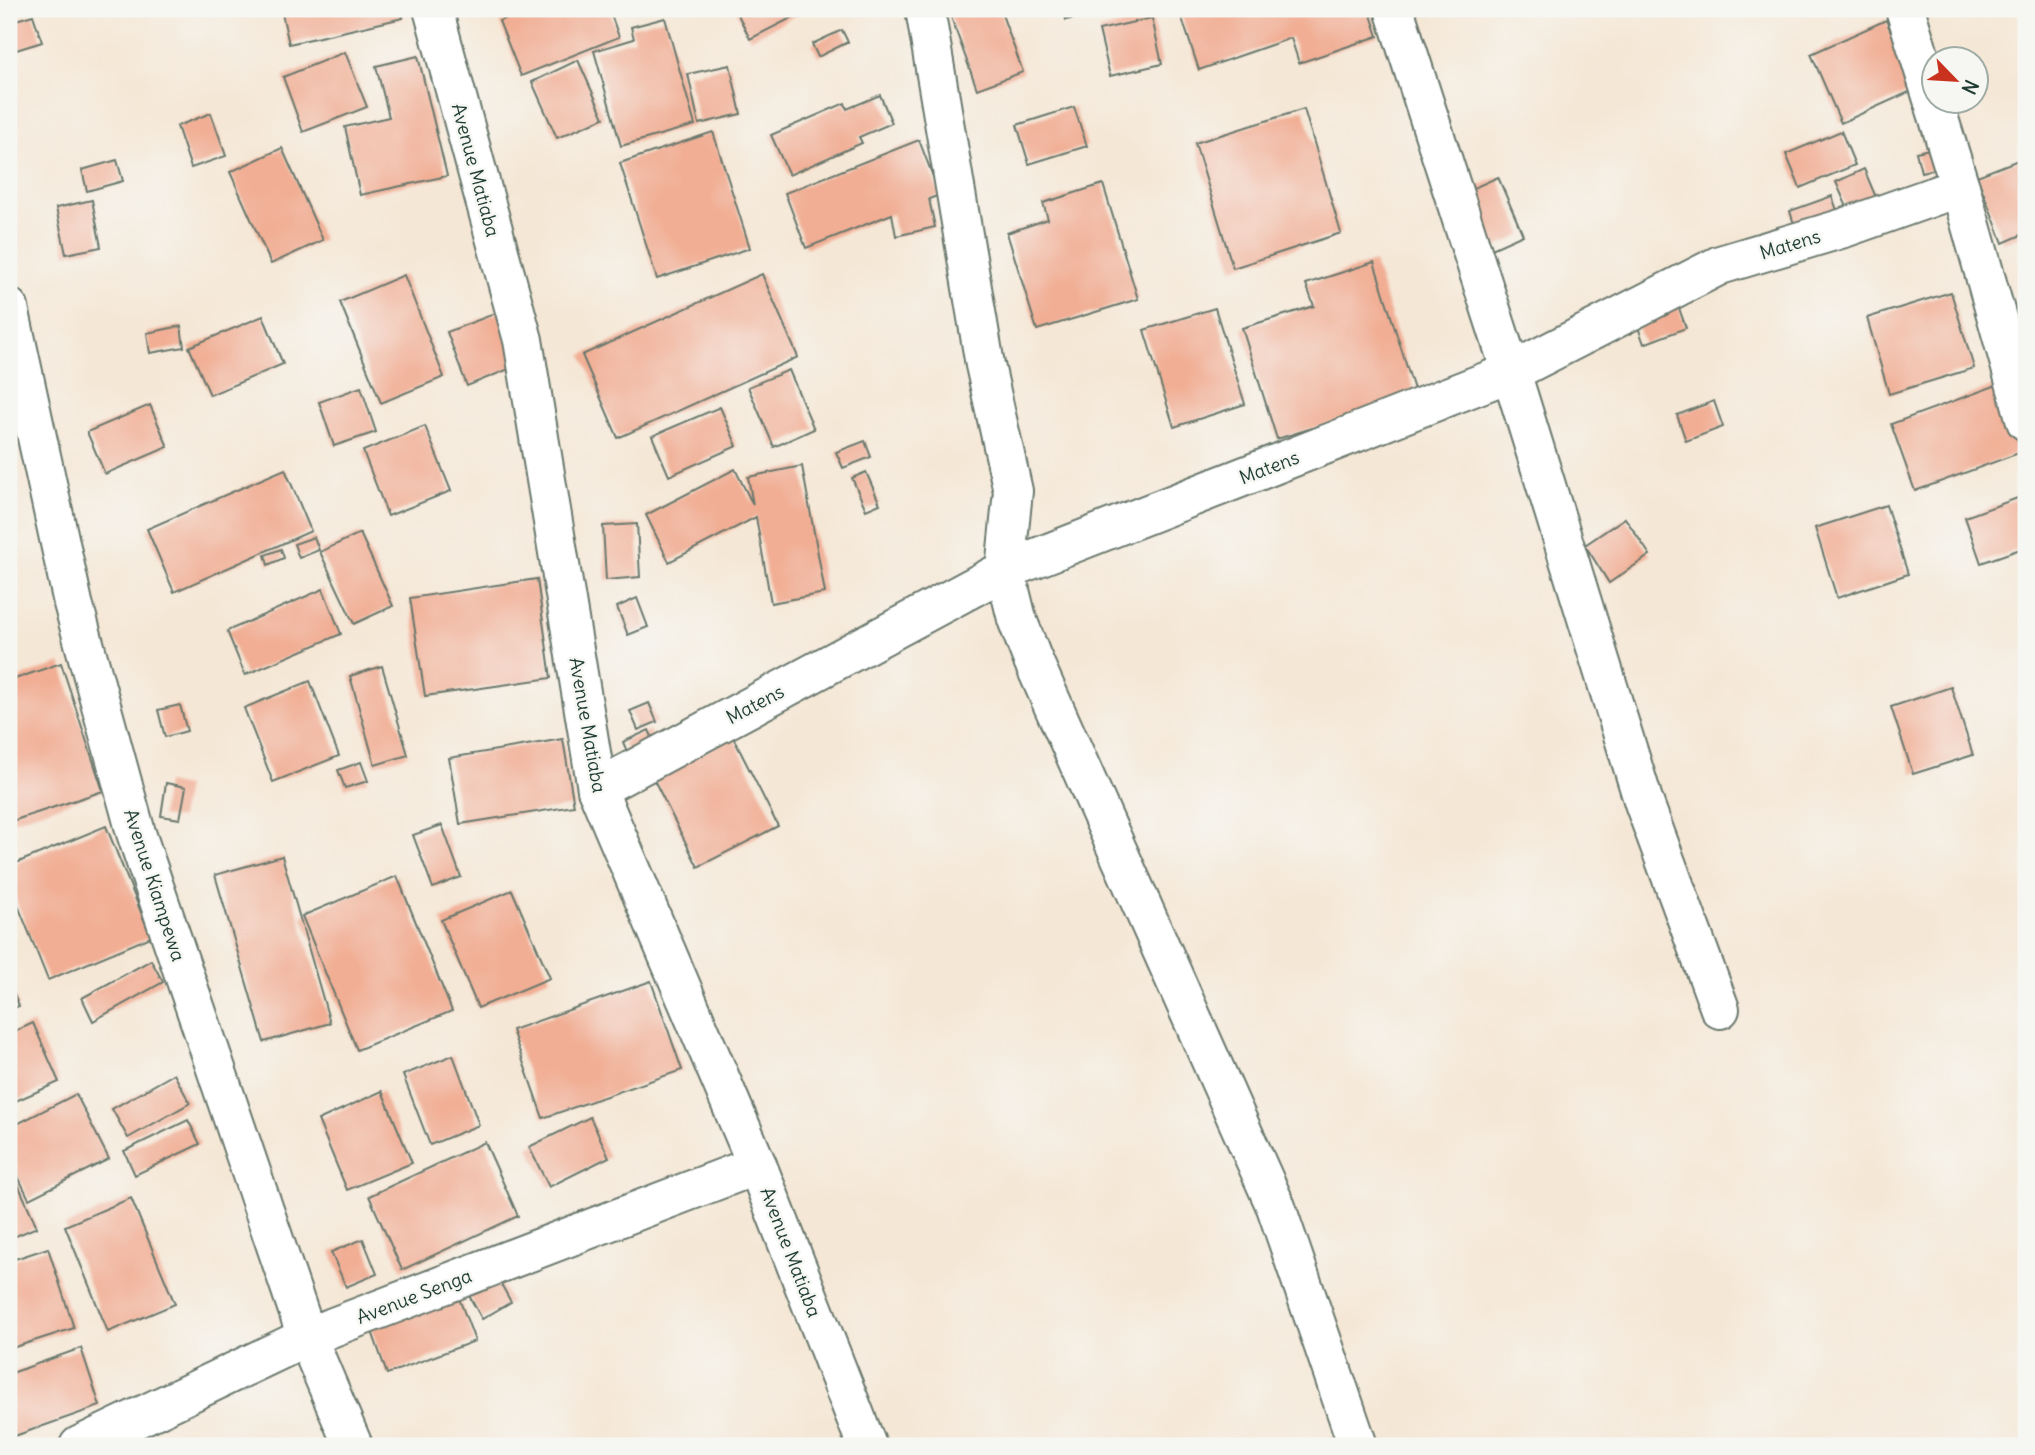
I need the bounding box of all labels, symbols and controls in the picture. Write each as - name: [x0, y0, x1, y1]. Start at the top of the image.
- north arrow: [1920, 46, 1990, 116]
- text: N: [1957, 76, 1984, 98]
- street label: Avenue Matiaba: [447, 101, 505, 240]
- street label: Matens: [1757, 223, 1823, 265]
- street label: Matens: [1236, 445, 1302, 489]
- street label: Avenue Matiaba: [564, 655, 612, 795]
- street label: Matens: [722, 679, 788, 729]
- street label: Avenue Kiampewa: [119, 806, 191, 964]
- street label: Avenue Matiaba: [755, 1184, 827, 1320]
- street label: Avenue Senga: [353, 1263, 475, 1329]

